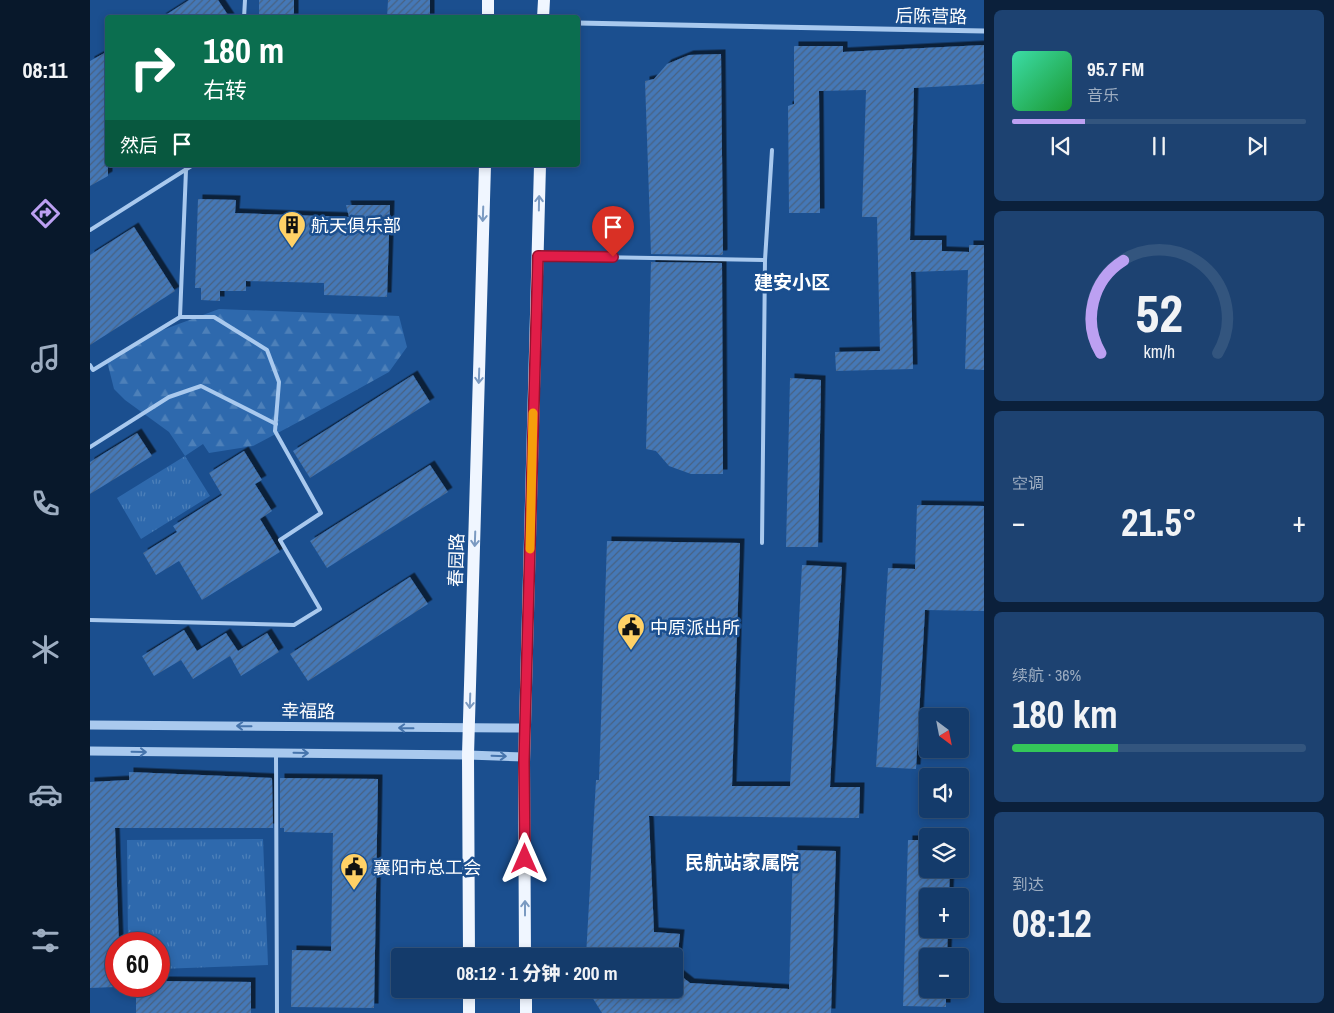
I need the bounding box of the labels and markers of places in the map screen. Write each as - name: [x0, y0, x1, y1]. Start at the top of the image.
- pin: [592, 206, 634, 257]
- building icon: 航天俱乐部: [277, 210, 307, 249]
- place label: 航天俱乐部: [311, 213, 401, 238]
- public building icon: 中原派出所: [616, 612, 646, 651]
- place label: 中原派出所: [650, 615, 740, 640]
- public building icon: 襄阳市总工会: [339, 852, 369, 891]
- place label: 襄阳市总工会: [373, 855, 481, 880]

